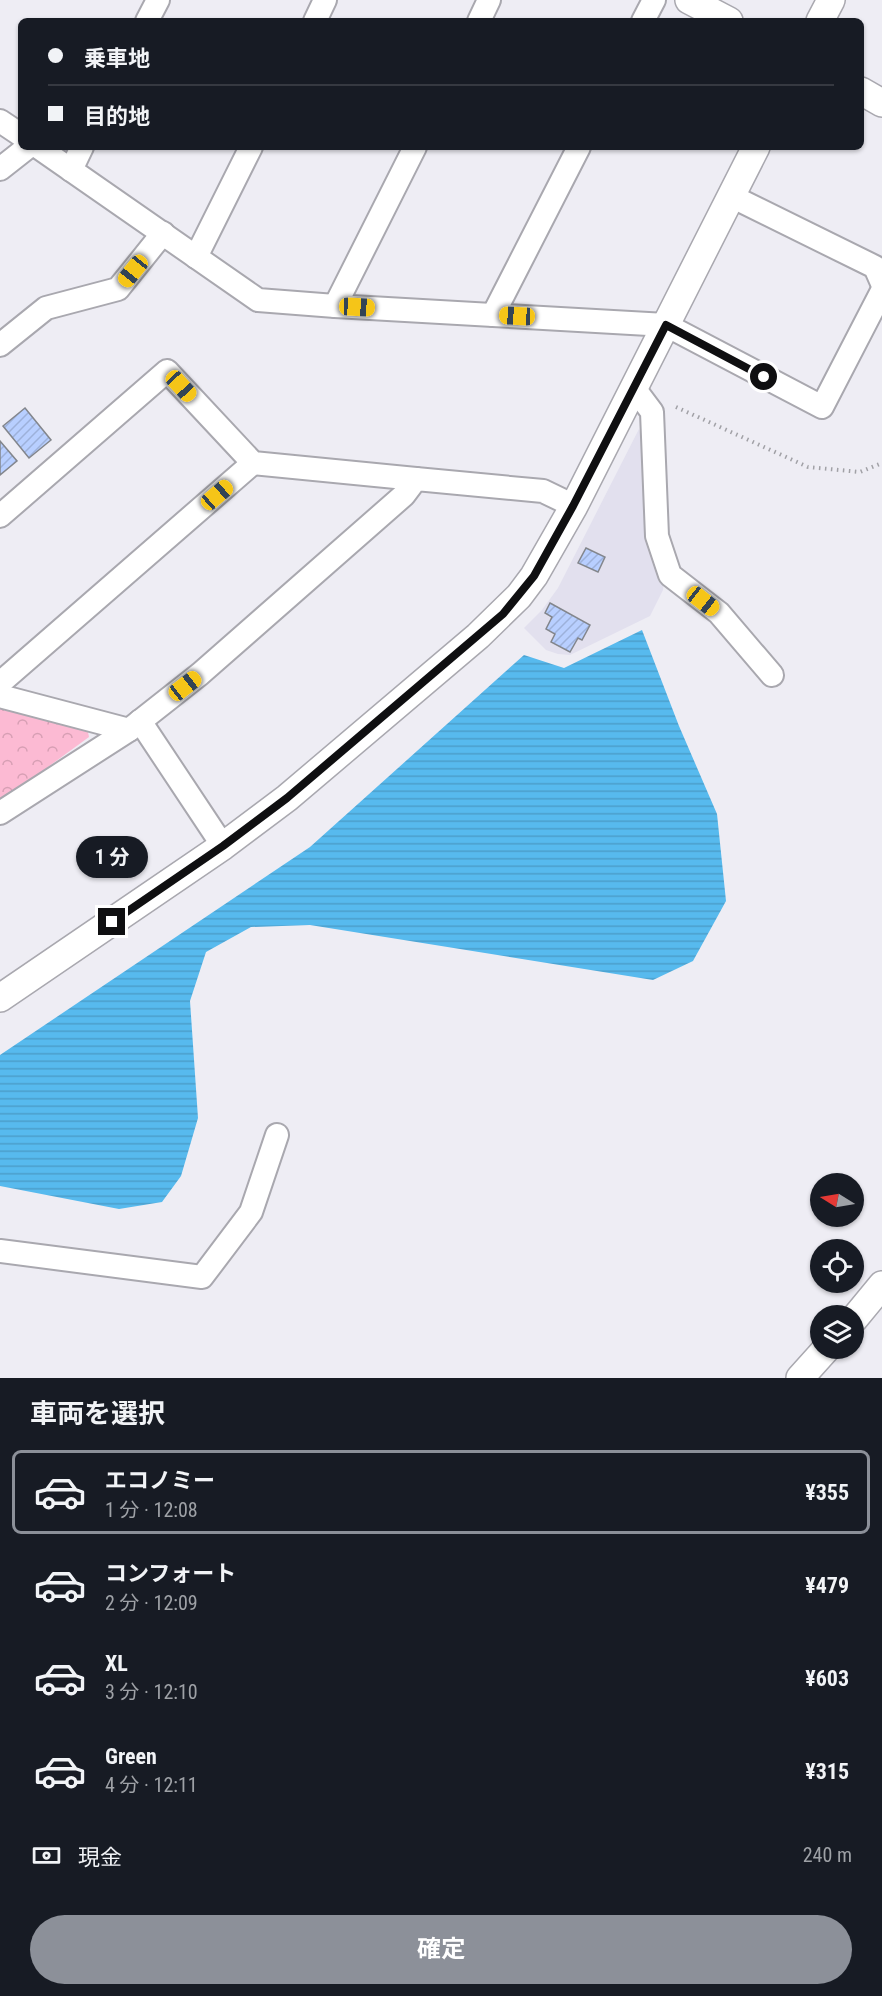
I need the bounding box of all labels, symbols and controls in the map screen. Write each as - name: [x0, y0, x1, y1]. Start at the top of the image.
- text: 乗車地: [84, 46, 150, 71]
- text: 目的地: [84, 104, 150, 129]
- car: [115, 251, 151, 291]
- car: [339, 297, 375, 317]
- car: [499, 306, 535, 326]
- route start: [750, 363, 777, 390]
- car: [162, 367, 200, 405]
- car: [198, 476, 236, 514]
- car: [683, 583, 723, 619]
- car: [165, 668, 205, 704]
- callout: 1 分: [76, 835, 148, 877]
- text: 1 分: [95, 845, 129, 869]
- route end: [98, 908, 125, 935]
- north arrow: [810, 1173, 864, 1227]
- map controls: [810, 1173, 864, 1359]
- button: locate: [810, 1239, 864, 1293]
- button: layers: [810, 1305, 864, 1359]
- text: 車両を選択: [30, 1398, 165, 1430]
- icon: car: [33, 1465, 87, 1519]
- text: エコノミー: [105, 1468, 215, 1493]
- text: ¥355: [805, 1480, 849, 1505]
- text: 1 分 · 12:08: [105, 1498, 198, 1522]
- icon: car: [33, 1558, 87, 1612]
- text: コンフォート: [105, 1561, 236, 1586]
- text: ¥479: [805, 1573, 849, 1598]
- text: 2 分 · 12:09: [105, 1591, 198, 1615]
- icon: car: [33, 1651, 87, 1705]
- text: XL: [105, 1651, 128, 1676]
- text: ¥603: [805, 1666, 849, 1691]
- text: 3 分 · 12:10: [105, 1680, 198, 1704]
- icon: car: [33, 1744, 87, 1798]
- text: Green: [105, 1744, 157, 1769]
- text: ¥315: [805, 1759, 849, 1784]
- text: 4 分 · 12:11: [105, 1773, 198, 1797]
- icon: cash: [30, 1839, 63, 1872]
- text: 240 m: [803, 1843, 852, 1867]
- text: 現金: [78, 1845, 122, 1870]
- button: 確定: [30, 1915, 852, 1984]

